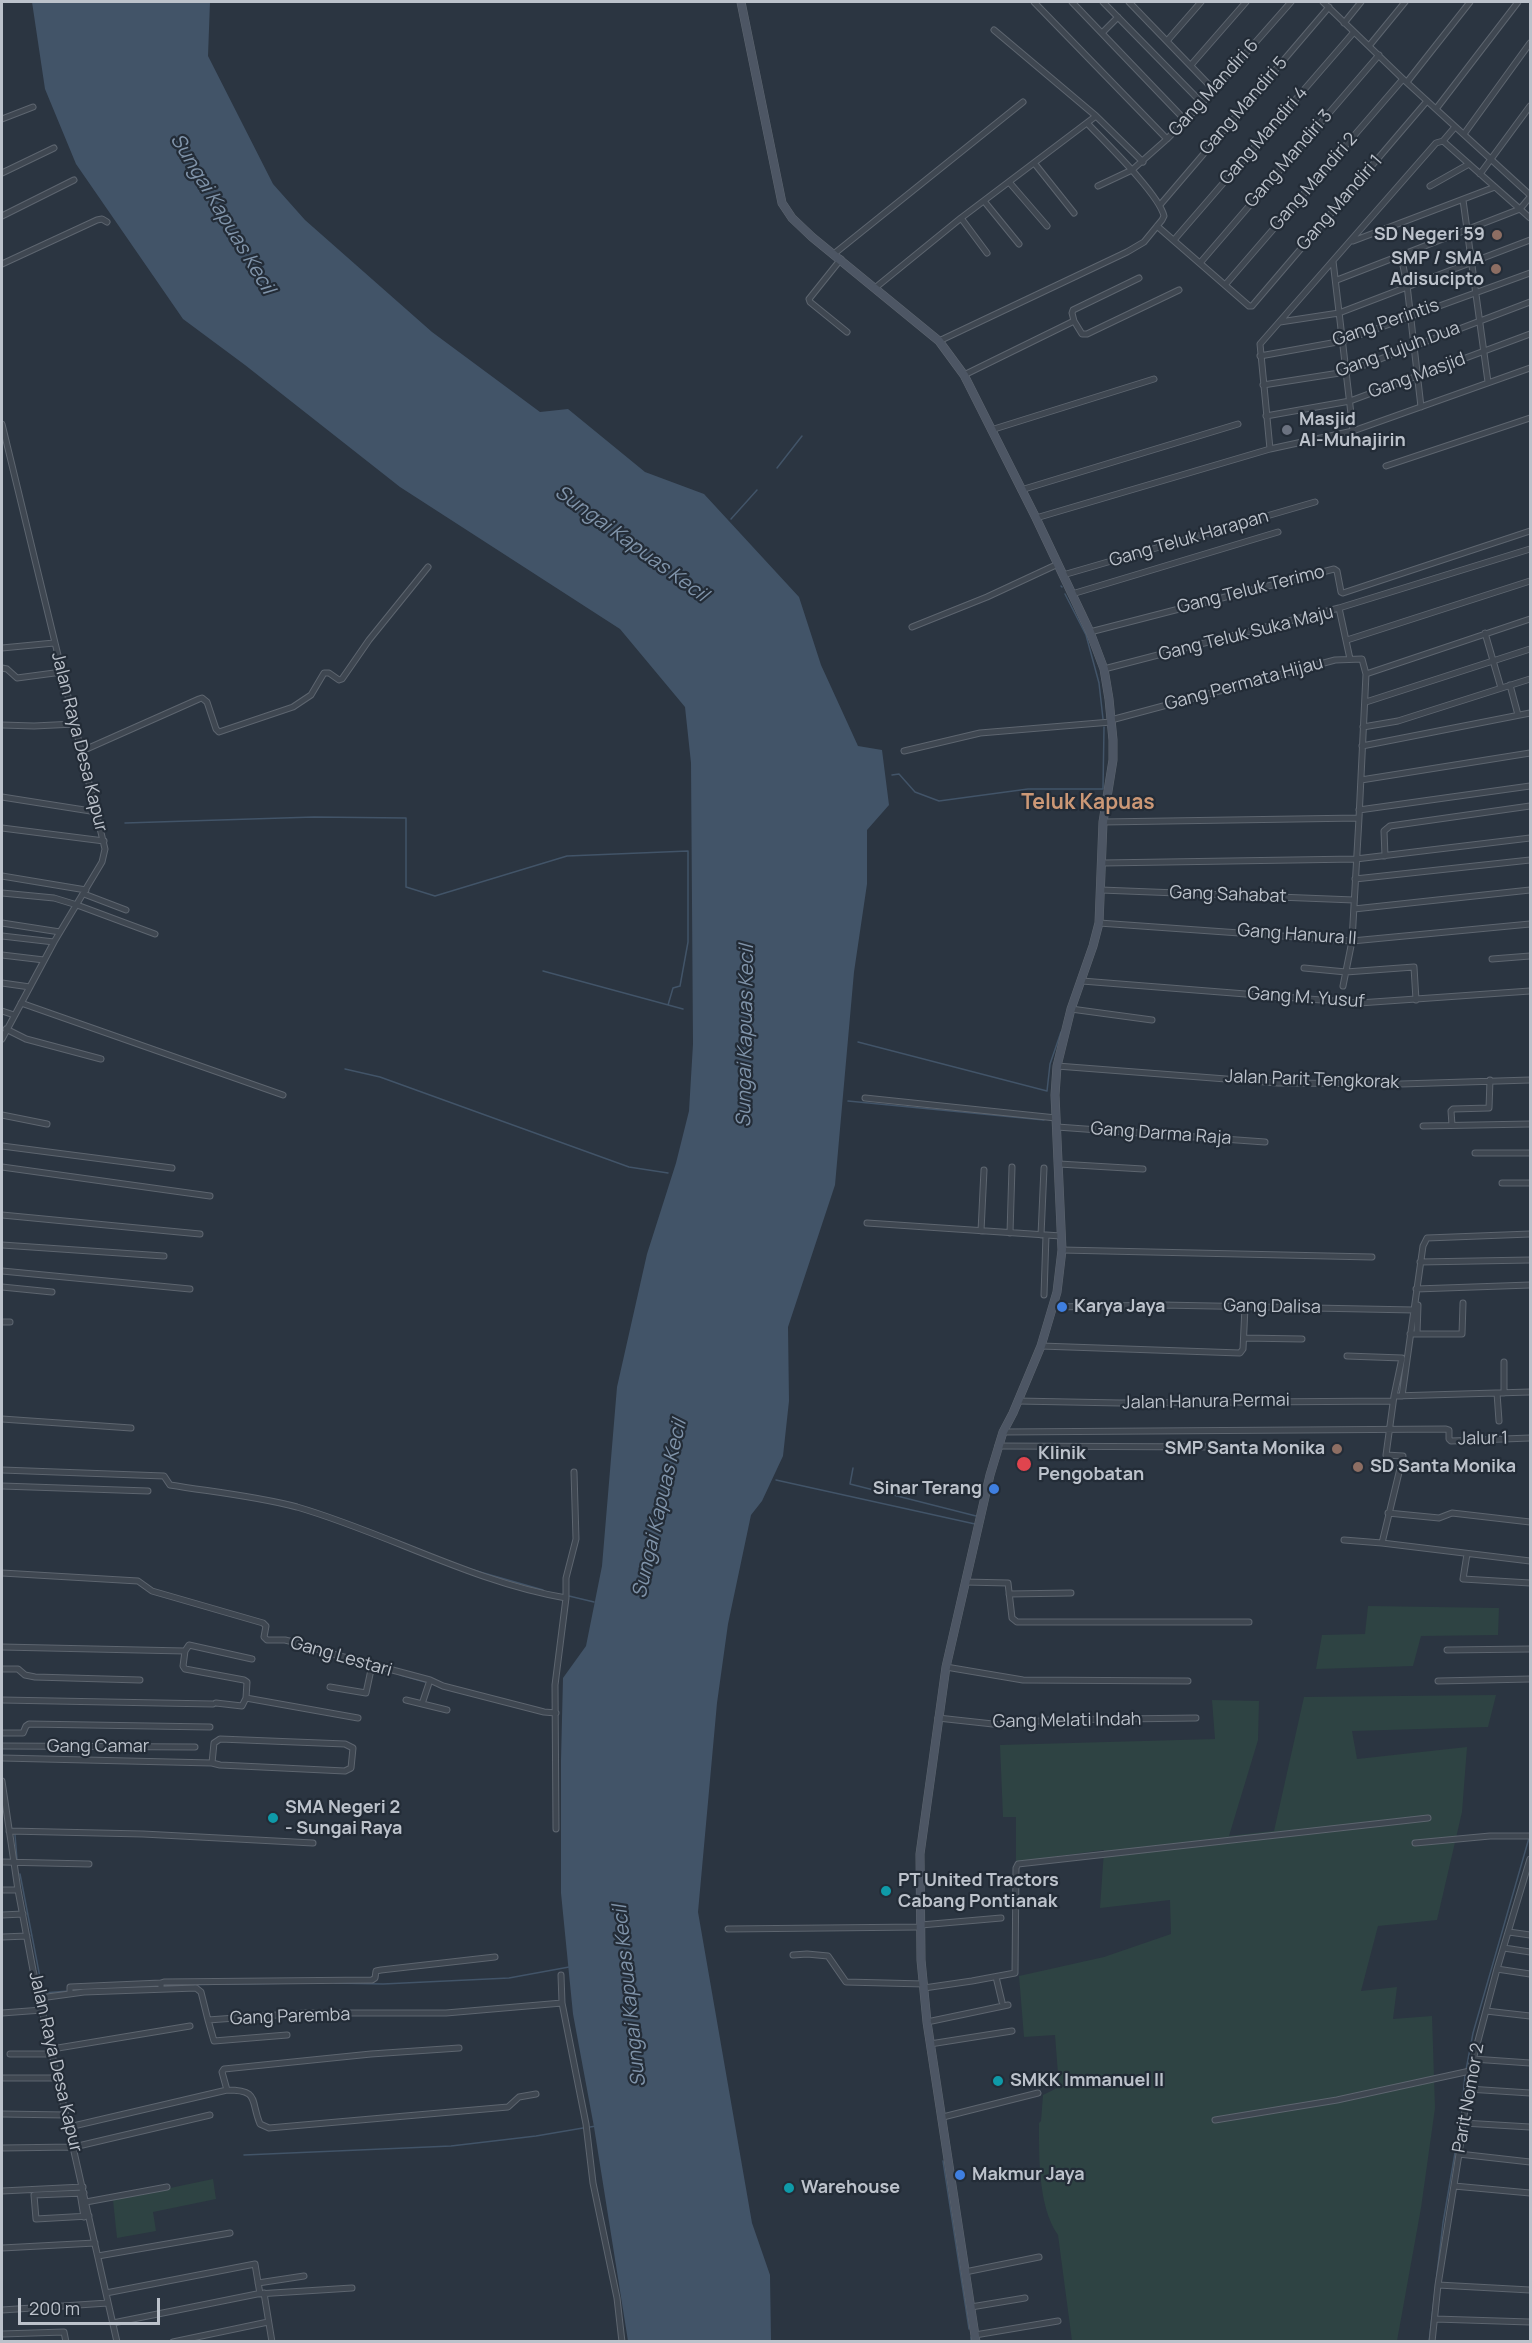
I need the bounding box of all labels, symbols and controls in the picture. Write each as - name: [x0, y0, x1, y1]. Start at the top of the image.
- street label: Gang Mandiri 6: [1165, 35, 1263, 141]
- street label: Gang Mandiri 5: [1196, 53, 1292, 159]
- street label: Gang Mandiri 4: [1215, 82, 1313, 190]
- street label: Gang Mandiri 3: [1241, 106, 1337, 212]
- water label: Sungai Kapuas Kecil: [165, 129, 279, 299]
- street label: Gang Mandiri 2: [1266, 129, 1362, 235]
- street label: Gang Mandiri 1: [1293, 151, 1387, 255]
- place label: SD Negeri 59: [1374, 224, 1485, 246]
- marker: SD Negeri 59: [1490, 228, 1504, 242]
- place label: SMP / SMA Adisucipto: [1390, 248, 1484, 290]
- marker: SMP / SMA Adisucipto: [1489, 262, 1503, 276]
- street label: Gang Perintis: [1330, 295, 1442, 351]
- street label: Gang Tujuh Dua: [1333, 318, 1463, 382]
- street label: Gang Masjid: [1366, 348, 1468, 404]
- place label: Masjid Al-Muhajirin: [1299, 409, 1406, 452]
- marker: Masjid Al-Muhajirin: [1280, 423, 1294, 437]
- water label: Sungai Kapuas Kecil: [550, 481, 712, 607]
- street label: Gang Teluk Harapan: [1107, 506, 1271, 572]
- street label: Gang Teluk Terimo: [1175, 561, 1327, 619]
- street label: Gang Teluk Suka Maju: [1156, 602, 1336, 666]
- street label: Jalan Raya Desa Kapur: [46, 650, 112, 834]
- street label: Gang Permata Hijau: [1162, 652, 1326, 716]
- district label: Teluk Kapuas: [1021, 790, 1155, 816]
- street label: Gang Sahabat: [1169, 882, 1287, 908]
- street label: Gang Hanura II: [1237, 920, 1357, 950]
- water label: Sungai Kapuas Kecil: [732, 944, 760, 1128]
- street label: Gang M. Yusuf: [1247, 983, 1365, 1013]
- street label: Jalan Parit Tengkorak: [1225, 1066, 1399, 1094]
- street label: Gang Darma Raja: [1090, 1118, 1232, 1150]
- street label: Gang Dalisa: [1223, 1295, 1321, 1319]
- place label: Karya Jaya: [1074, 1296, 1165, 1318]
- marker: Karya Jaya: [1055, 1300, 1069, 1314]
- street label: Jalan Hanura Permai: [1122, 1390, 1290, 1414]
- water label: Sungai Kapuas Kecil: [628, 1417, 692, 1601]
- street label: Jalur 1: [1458, 1428, 1508, 1450]
- place label: SMP Santa Monika: [1165, 1438, 1325, 1460]
- marker: SMP Santa Monika: [1330, 1442, 1344, 1456]
- place label: Klinik Pengobatan: [1038, 1443, 1144, 1486]
- marker: Klinik Pengobatan: [1015, 1455, 1033, 1473]
- place label: SD Santa Monika: [1370, 1456, 1516, 1478]
- marker: SD Santa Monika: [1351, 1460, 1365, 1474]
- place label: Sinar Terang: [873, 1478, 982, 1500]
- marker: Sinar Terang: [987, 1482, 1001, 1496]
- street label: Gang Lestari: [288, 1632, 394, 1682]
- street label: Gang Melati Indah: [992, 1709, 1142, 1733]
- street label: Gang Camar: [47, 1736, 149, 1758]
- place label: SMA Negeri 2 - Sungai Raya: [285, 1797, 402, 1840]
- marker: SMA Negeri 2 - Sungai Raya: [266, 1811, 280, 1825]
- place label: PT United Tractors Cabang Pontianak: [898, 1870, 1059, 1912]
- marker: PT United Tractors Cabang Pontianak: [879, 1884, 893, 1898]
- water label: Sungai Kapuas Kecil: [609, 1904, 651, 2088]
- street label: Jalan Raya Desa Kapur: [24, 1970, 86, 2154]
- street label: Gang Paremba: [229, 2004, 351, 2030]
- street label: Parit Nomor 2: [1449, 2041, 1489, 2155]
- place label: SMKK Immanuel II: [1010, 2070, 1164, 2092]
- marker: SMKK Immanuel II: [991, 2074, 1005, 2088]
- place label: Makmur Jaya: [972, 2164, 1085, 2186]
- marker: Makmur Jaya: [953, 2168, 967, 2182]
- place label: Warehouse: [801, 2177, 900, 2199]
- marker: Warehouse: [782, 2181, 796, 2195]
- scale bar: [21, 2286, 164, 2324]
- text: 200 m: [29, 2296, 80, 2320]

